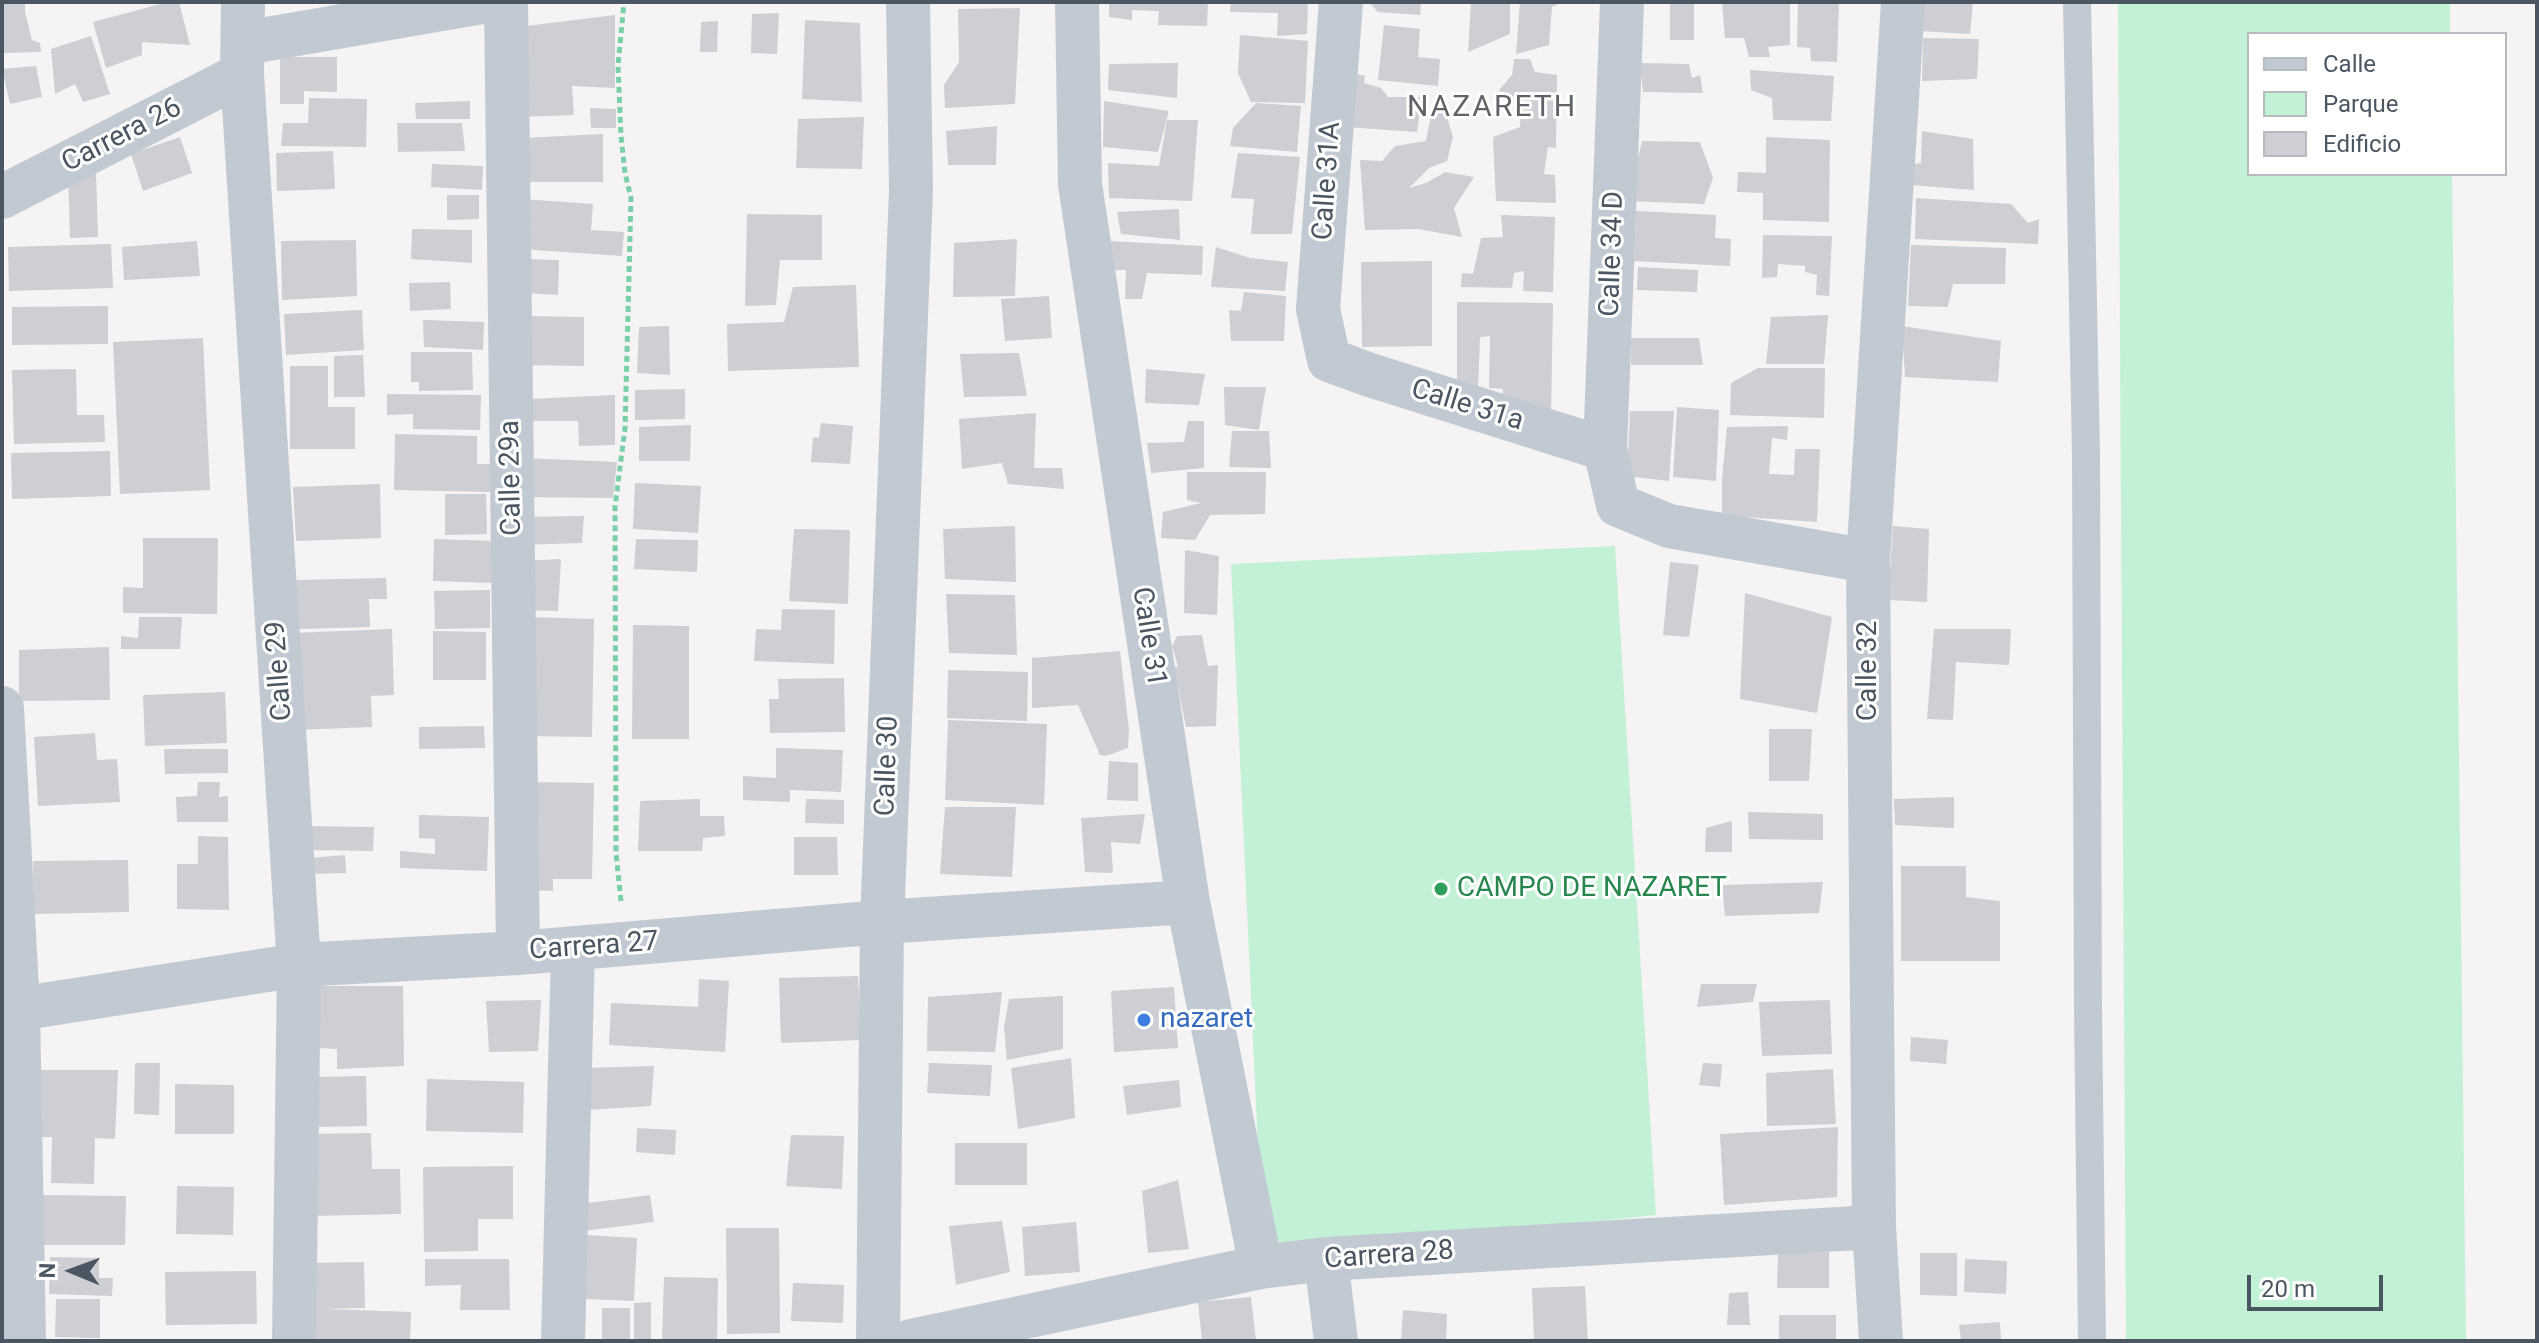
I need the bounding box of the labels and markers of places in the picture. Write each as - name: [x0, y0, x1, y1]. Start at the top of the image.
- place label: CAMPO DE NAZARET: [1457, 872, 1727, 906]
- marker: CAMPO DE NAZARET: [1432, 880, 1450, 898]
- place label: nazaret: [1160, 1003, 1253, 1037]
- marker: nazaret: [1135, 1011, 1153, 1029]

